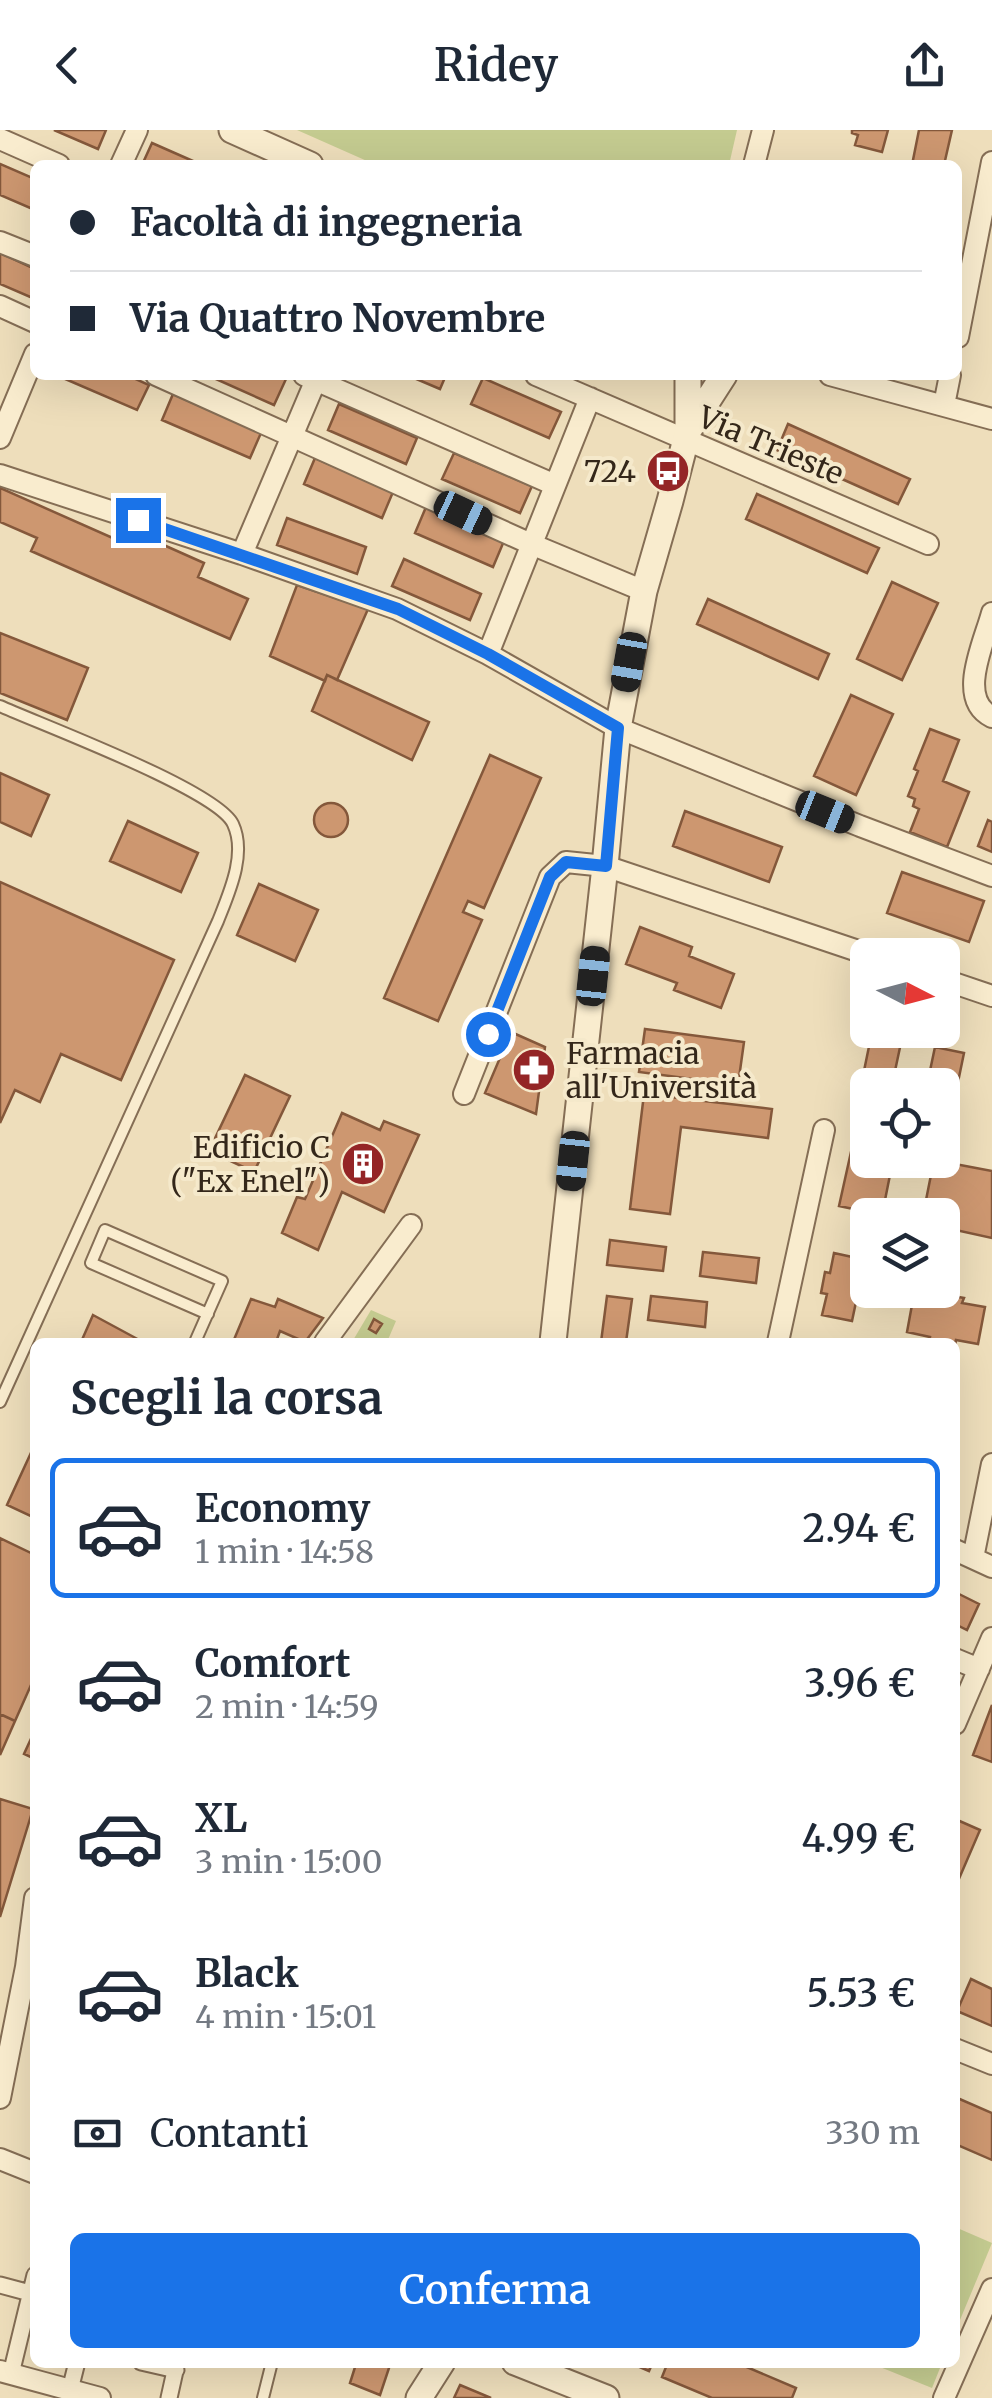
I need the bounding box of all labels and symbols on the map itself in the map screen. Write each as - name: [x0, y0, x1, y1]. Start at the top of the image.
- street label: Via Trieste: [692, 397, 849, 493]
- bus stop icon: 724: [645, 448, 691, 494]
- place label: 724: [584, 452, 636, 490]
- car: [429, 487, 497, 539]
- route end: [116, 498, 161, 543]
- car: [609, 630, 649, 694]
- car: [792, 787, 858, 837]
- north arrow: [850, 938, 960, 1048]
- car: [575, 945, 611, 1007]
- route start: [466, 1012, 511, 1057]
- place label: Farmacia all'Università: [566, 1034, 757, 1106]
- pharmacy icon: Farmacia all'Università: [511, 1047, 557, 1093]
- place label: Edificio C ("Ex Enel"): [170, 1128, 330, 1200]
- car: [555, 1130, 591, 1192]
- building icon: Edificio C ("Ex Enel"): [340, 1141, 386, 1187]

